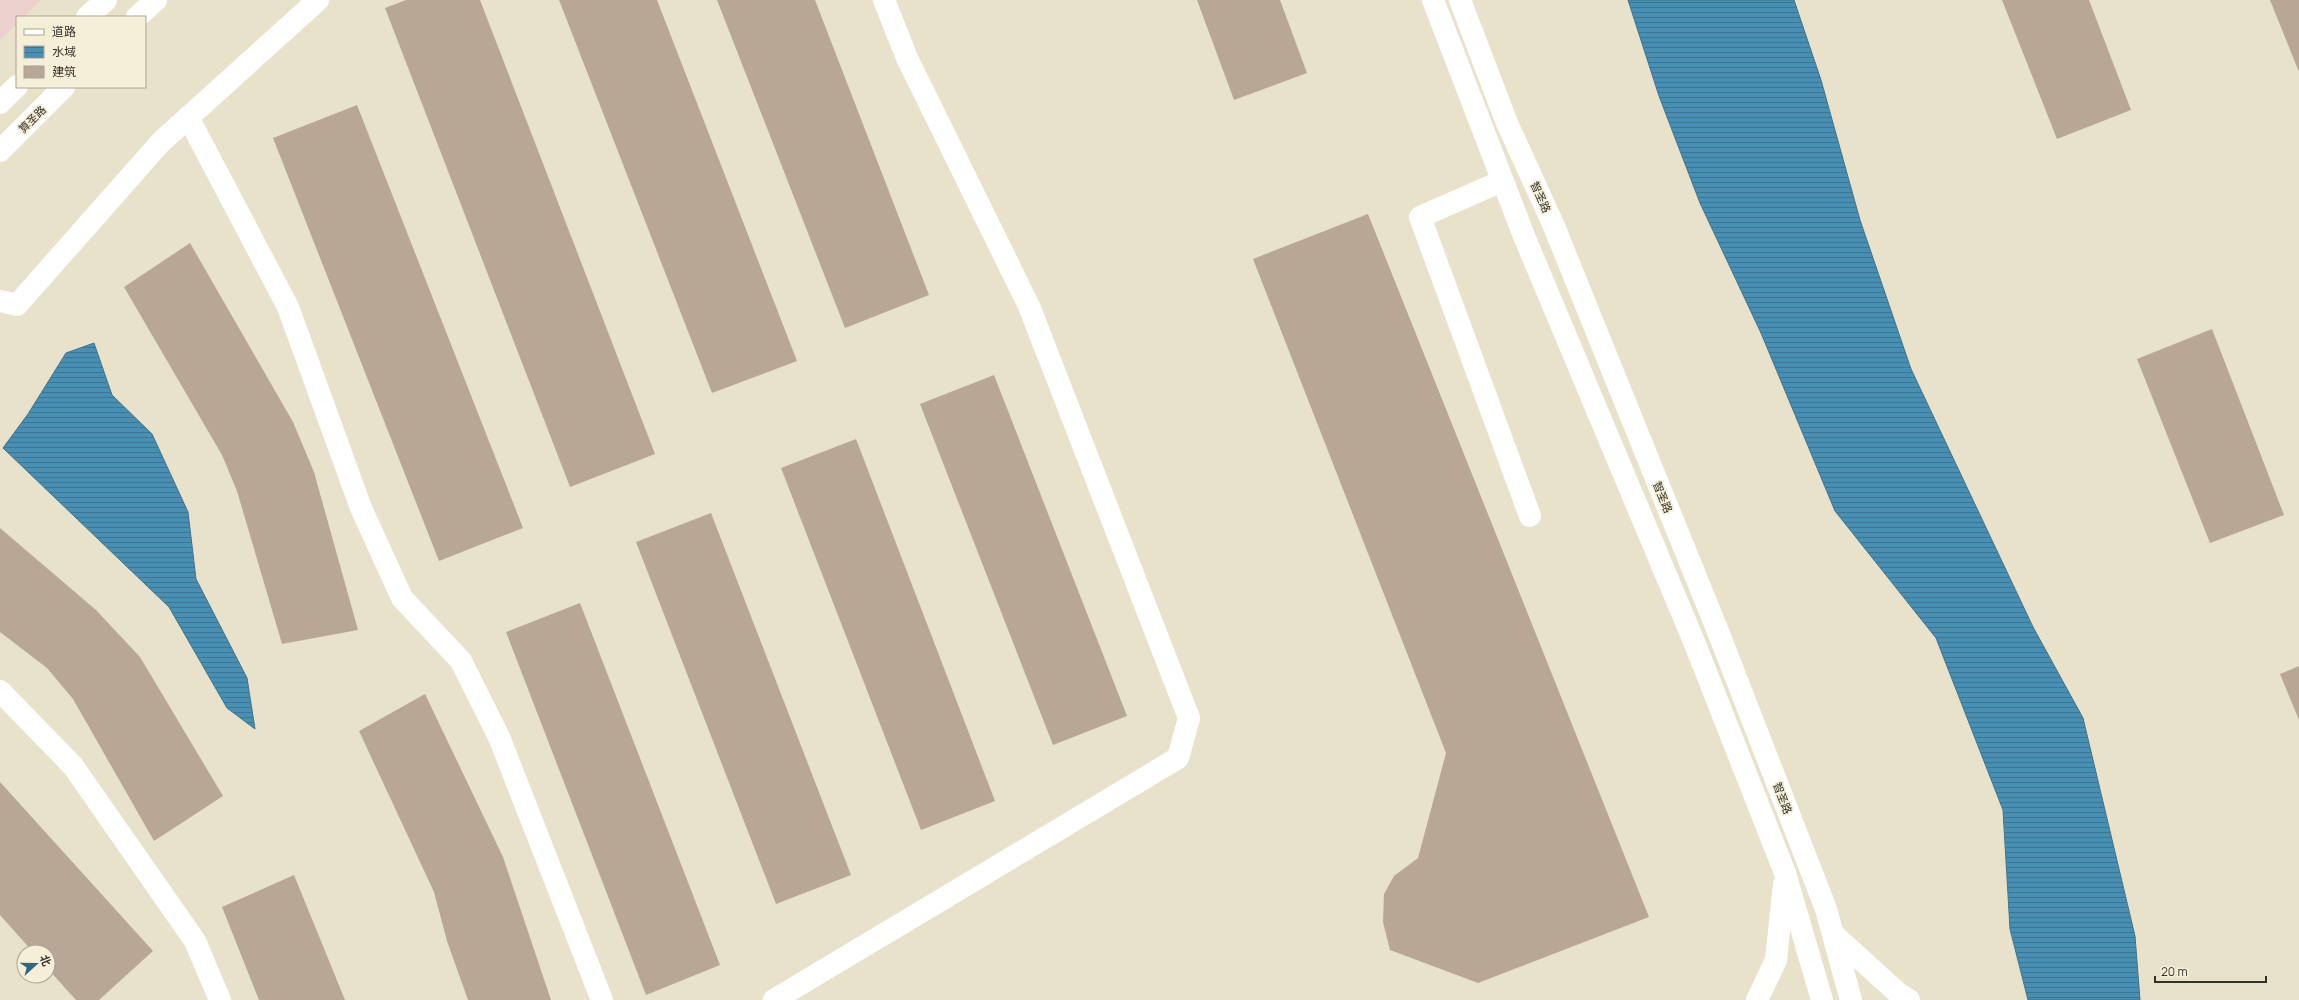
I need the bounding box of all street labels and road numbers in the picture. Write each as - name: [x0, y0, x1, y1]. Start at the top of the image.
- street label: 算圣路: [15, 102, 49, 136]
- street label: 智圣路: [1527, 179, 1555, 215]
- street label: 智圣路: [1650, 479, 1676, 515]
- street label: 智圣路: [1770, 780, 1796, 816]

